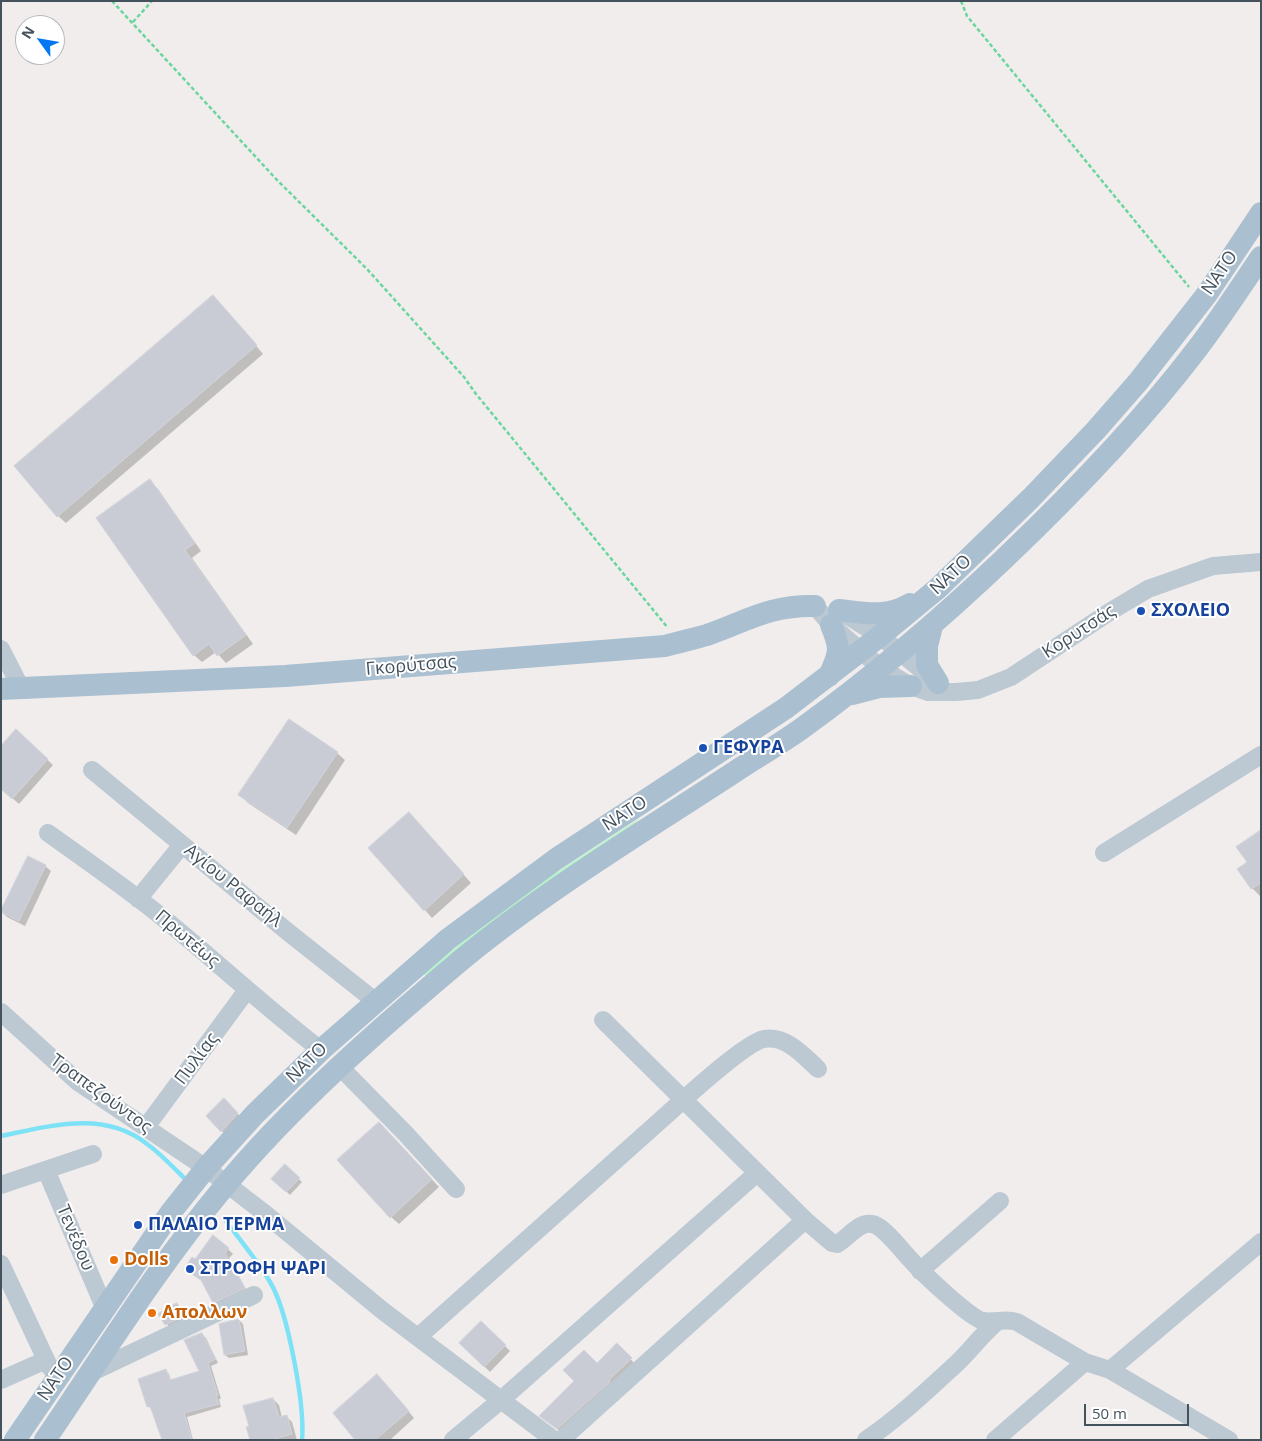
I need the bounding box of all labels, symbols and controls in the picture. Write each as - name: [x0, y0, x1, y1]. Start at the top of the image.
- north arrow: [15, 15, 65, 65]
- text: N: [17, 22, 39, 42]
- street label: ΝΑΤΟ: [1197, 247, 1243, 299]
- street label: ΝΑΤΟ: [926, 550, 976, 600]
- street label: Κορυτσάς: [1038, 600, 1120, 664]
- place label: ΣΧΟΛΕΙΟ: [1151, 600, 1230, 622]
- marker: ΣΧΟΛΕΙΟ: [1135, 605, 1147, 617]
- street label: Γκορύτσας: [365, 651, 457, 681]
- place label: ΓΕΦΥΡΑ: [713, 737, 784, 759]
- marker: ΓΕΦΥΡΑ: [697, 742, 709, 754]
- street label: ΝΑΤΟ: [599, 792, 651, 836]
- street label: Αγίου Ραφαήλ: [180, 840, 286, 932]
- street label: Πρωτέως: [150, 906, 224, 972]
- street label: Πυλίας: [170, 1029, 224, 1089]
- street label: ΝΑΤΟ: [282, 1038, 332, 1088]
- street label: Τραπεζούντος: [46, 1050, 156, 1138]
- street label: Τενέδου: [51, 1202, 99, 1274]
- place label: ΠΑΛΑΙΟ ΤΕΡΜΑ: [148, 1214, 284, 1236]
- marker: ΠΑΛΑΙΟ ΤΕΡΜΑ: [132, 1219, 144, 1231]
- place label: Dolls: [124, 1249, 168, 1271]
- marker: Dolls: [108, 1254, 120, 1266]
- place label: ΣΤΡΟΦΗ ΨΑΡΙ: [200, 1258, 326, 1280]
- marker: ΣΤΡΟΦΗ ΨΑΡΙ: [184, 1263, 196, 1275]
- place label: Απολλων: [162, 1302, 247, 1324]
- marker: Απολλων: [146, 1307, 158, 1319]
- street label: ΝΑΤΟ: [33, 1353, 79, 1405]
- scale bar: [1087, 1394, 1192, 1426]
- text: 50 m: [1092, 1403, 1127, 1423]

